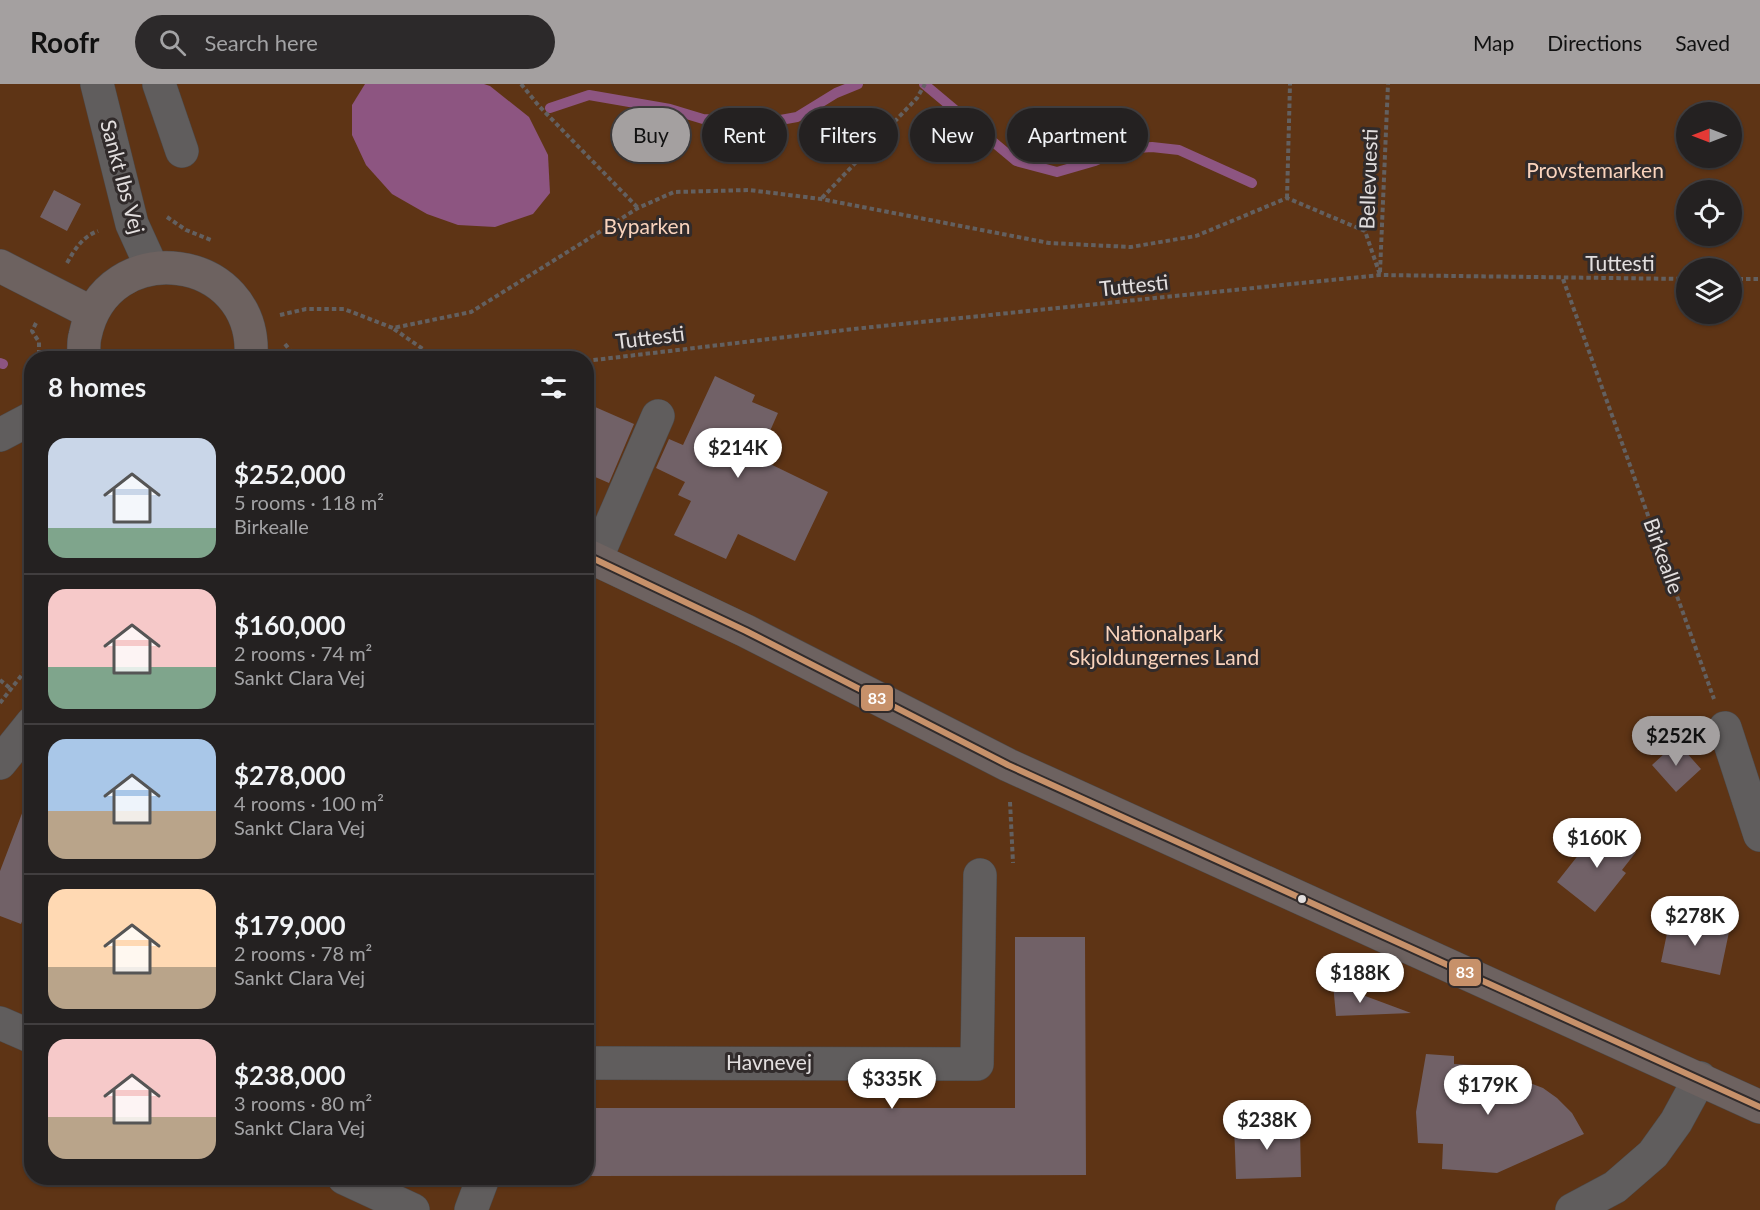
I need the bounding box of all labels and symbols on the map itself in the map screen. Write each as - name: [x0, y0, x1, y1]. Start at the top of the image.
- north arrow: [1676, 102, 1742, 168]
- street label: Sankt Ibs Vej: [96, 117, 151, 236]
- street label: Bellevuesti: [1353, 128, 1382, 230]
- park label: Provstemarken: [1526, 157, 1664, 182]
- park label: Byparken: [604, 213, 690, 238]
- street label: Tuttesti: [1585, 250, 1655, 275]
- street label: Tuttesti: [1098, 268, 1170, 301]
- street label: Tuttesti: [614, 320, 686, 353]
- pin: $214K: [696, 428, 780, 479]
- street label: Birkealle: [1639, 514, 1690, 597]
- park label: Nationalpark Skjoldungernes Land: [1069, 620, 1259, 669]
- line badge: 83: [860, 684, 894, 712]
- text: 83: [868, 688, 886, 707]
- pin: $252K: [1634, 716, 1718, 767]
- pin: $160K: [1555, 818, 1639, 869]
- unlabelled marker: [1296, 893, 1308, 905]
- pin: $278K: [1653, 896, 1737, 947]
- pin: $188K: [1318, 953, 1402, 1004]
- line badge: 83: [1448, 958, 1482, 987]
- text: 83: [1456, 962, 1474, 981]
- street label: Havnevej: [726, 1049, 812, 1074]
- pin: $335K: [850, 1059, 934, 1110]
- pin: $179K: [1446, 1065, 1530, 1116]
- pin: $238K: [1225, 1100, 1309, 1151]

